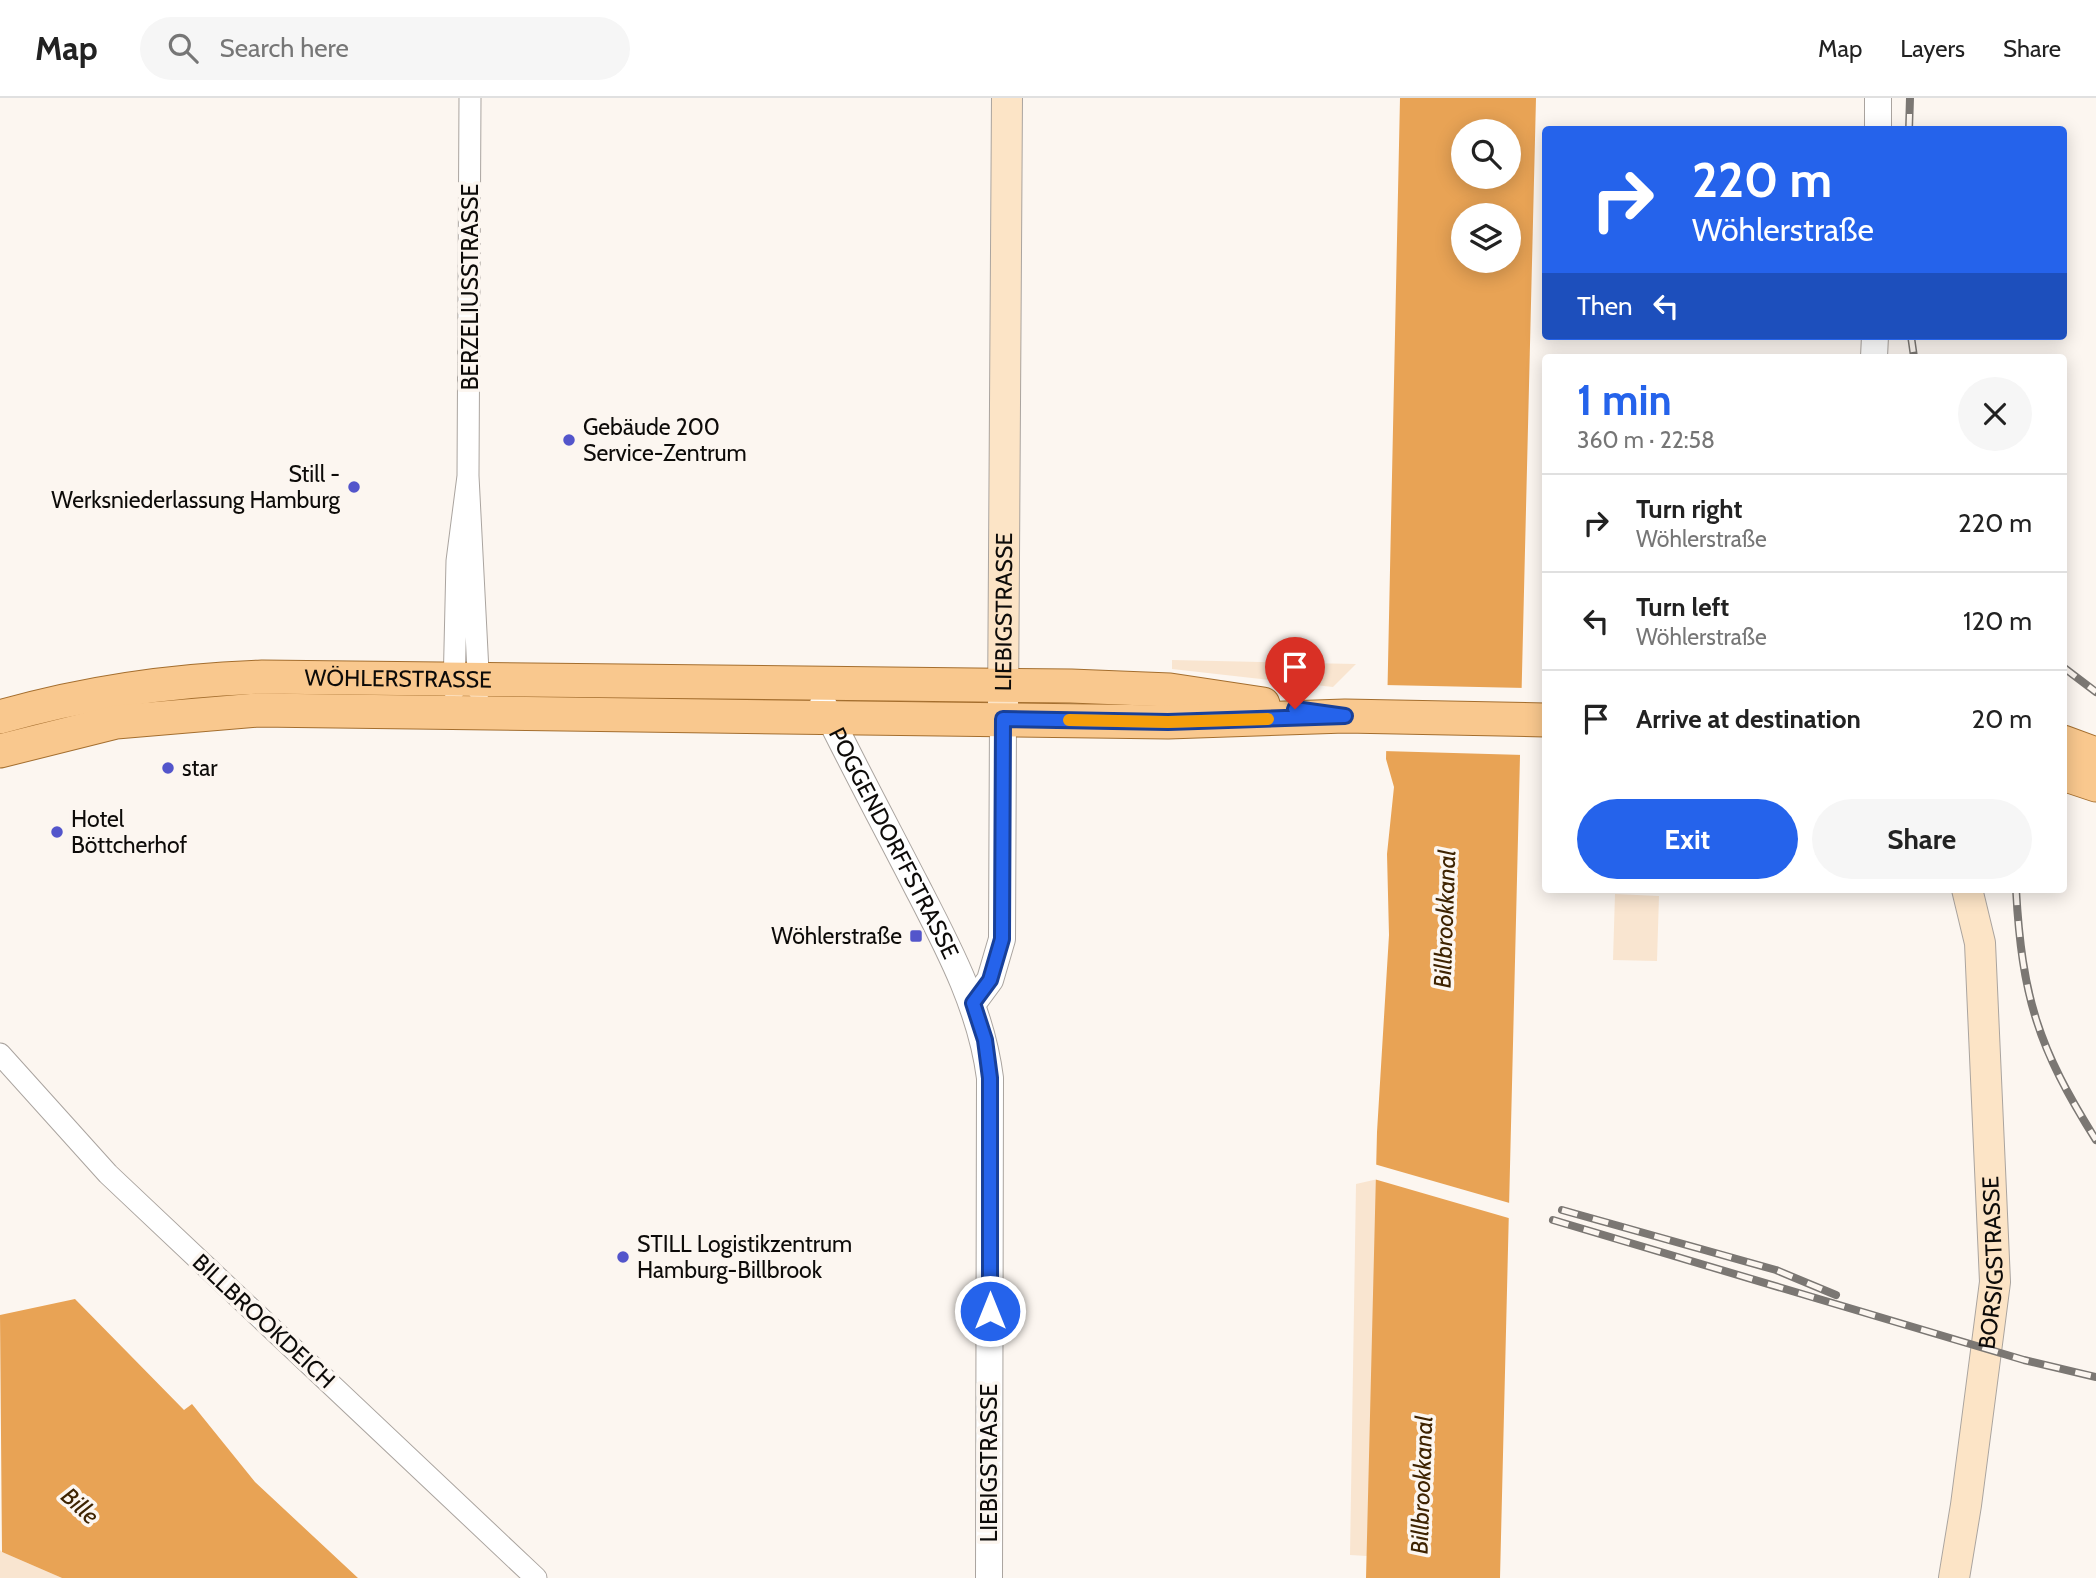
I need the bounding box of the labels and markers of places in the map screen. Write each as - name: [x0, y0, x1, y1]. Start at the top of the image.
- place label: Gebäude 200 Service-Zentrum: [583, 413, 747, 467]
- marker: Gebäude 200 Service-Zentrum: [561, 432, 577, 448]
- place label: Still - Werksniederlassung Hamburg: [51, 460, 341, 514]
- marker: Still - Werksniederlassung Hamburg: [346, 479, 362, 495]
- pin: [1265, 637, 1325, 709]
- place label: star: [182, 754, 218, 782]
- marker: star: [160, 760, 176, 776]
- place label: Hotel Böttcherhof: [71, 805, 188, 859]
- marker: Hotel Böttcherhof: [49, 824, 65, 840]
- place label: Wöhlerstraße: [771, 922, 902, 950]
- marker: Wöhlerstraße: [908, 928, 924, 944]
- place label: STILL Logistikzentrum Hamburg-Billbrook: [637, 1230, 852, 1284]
- marker: STILL Logistikzentrum Hamburg-Billbrook: [615, 1249, 631, 1265]

